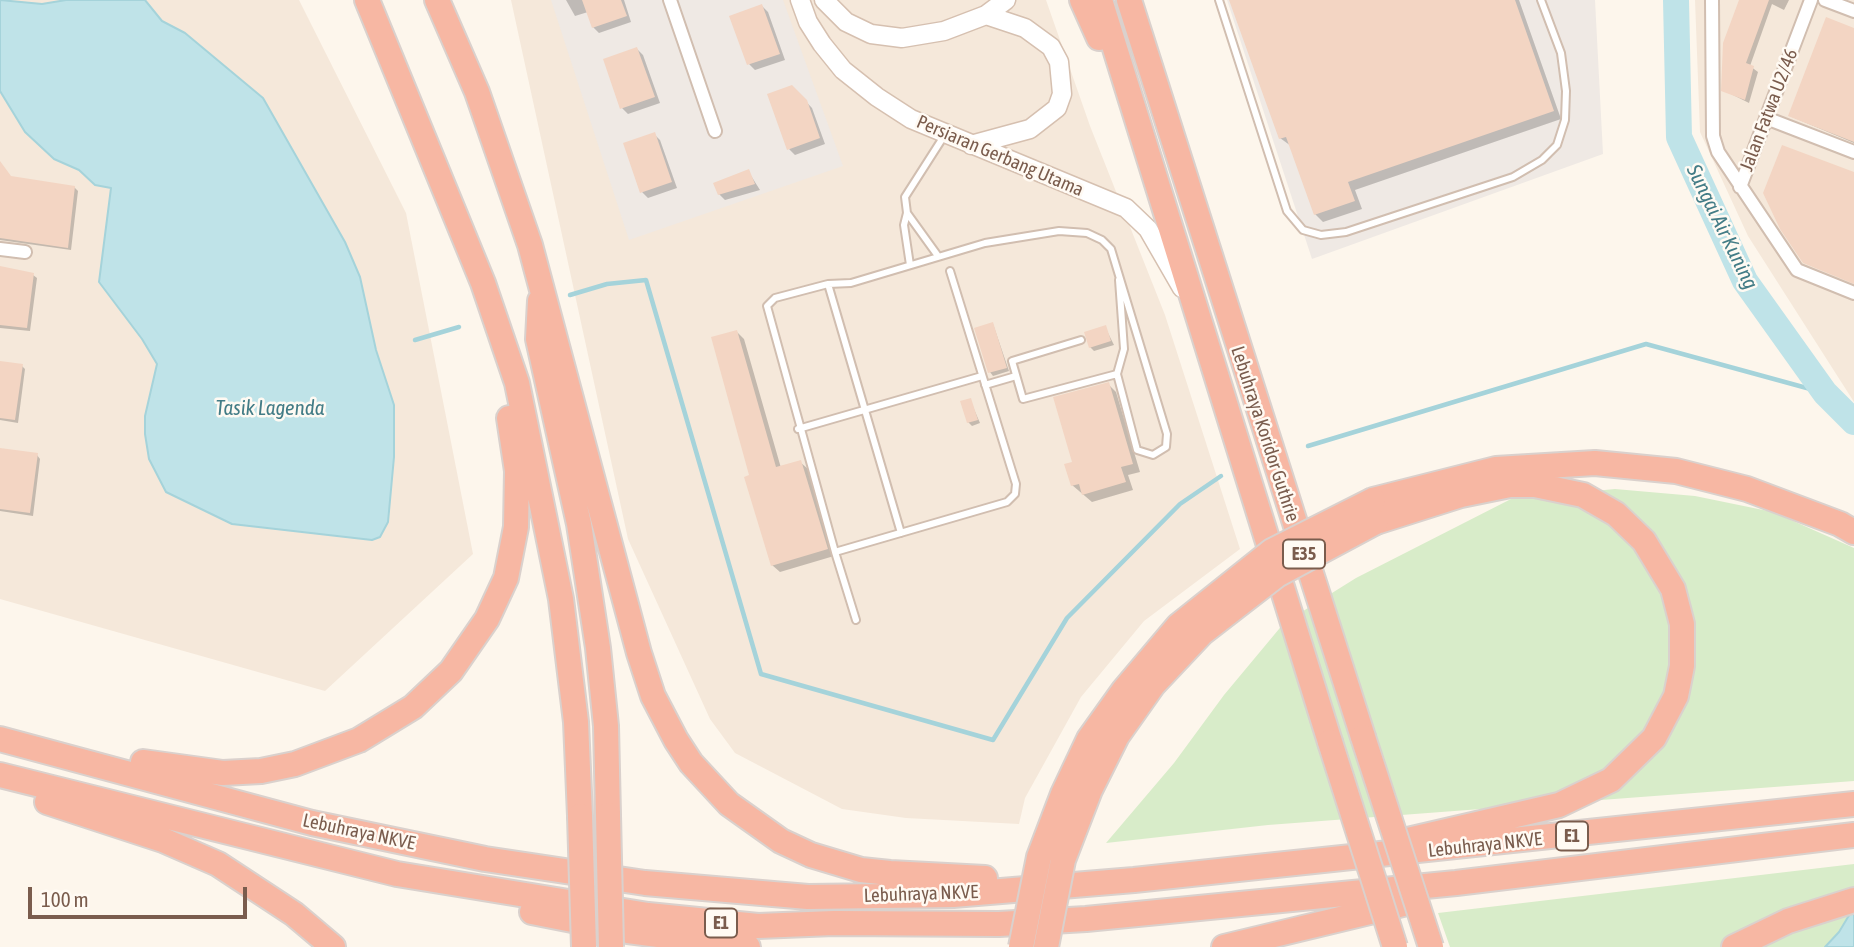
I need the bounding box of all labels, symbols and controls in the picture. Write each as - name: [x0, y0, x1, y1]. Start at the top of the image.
- street label: Jalan Fatwa U2/46: [1735, 46, 1803, 174]
- street label: Persiaran Gerbang Utama: [913, 110, 1087, 202]
- water label: Sungai Air Kuning: [1681, 161, 1763, 293]
- street label: Lebuhraya Koridor Guthrie: [1226, 343, 1304, 525]
- water label: Tasik Lagenda: [216, 395, 324, 421]
- road number: E35: [1283, 540, 1325, 568]
- street label: Lebuhraya NKVE: [301, 809, 417, 855]
- road number: E1: [1556, 822, 1588, 850]
- street label: Lebuhraya NKVE: [1427, 828, 1543, 862]
- scale bar: [32, 874, 250, 918]
- street label: Lebuhraya NKVE: [863, 881, 979, 907]
- text: 100 m: [41, 887, 89, 911]
- road number: E1: [705, 908, 737, 938]

